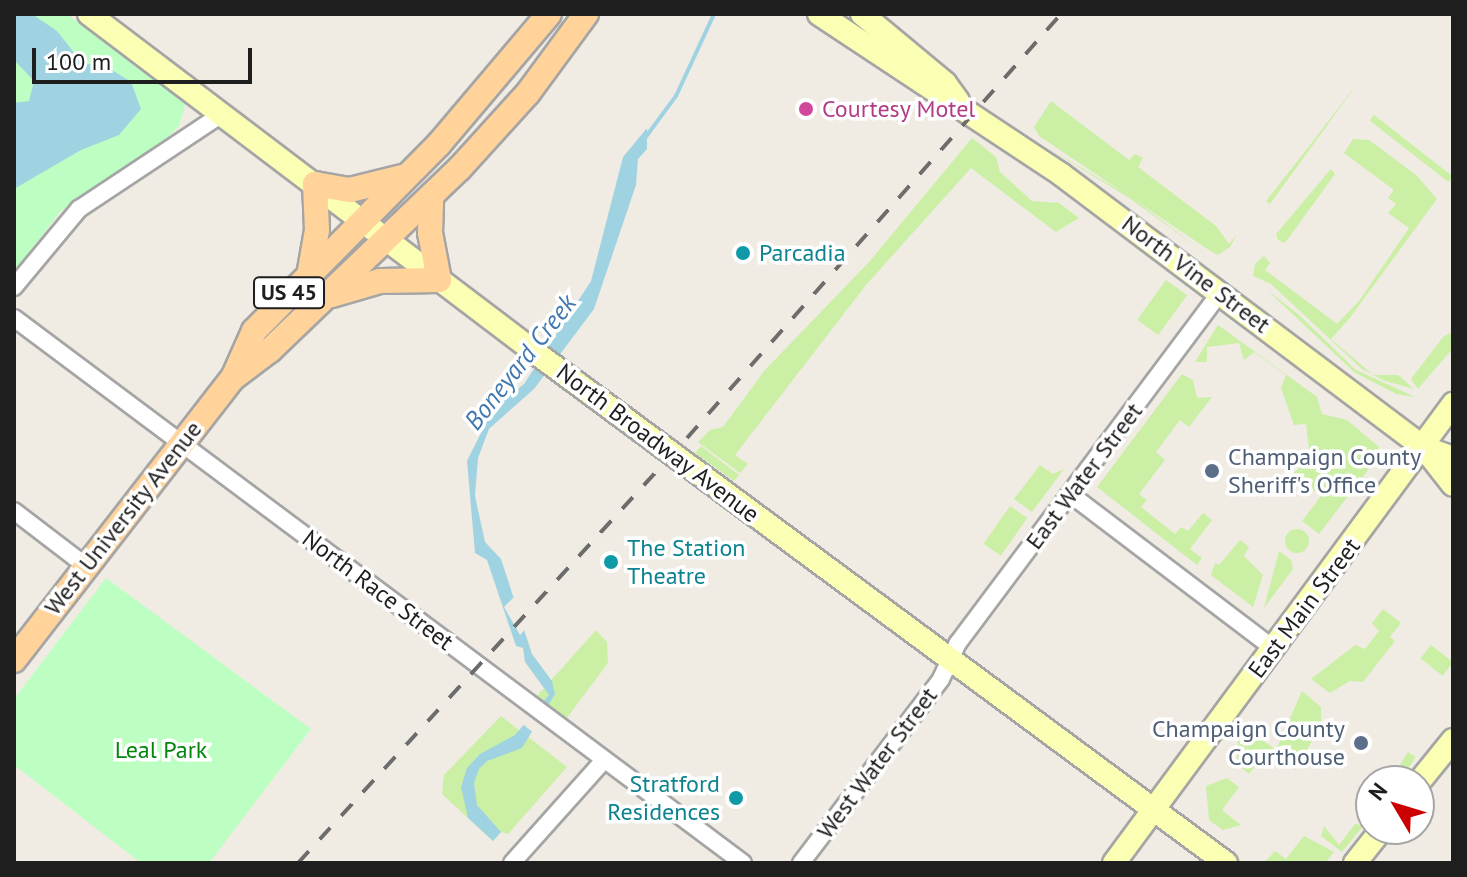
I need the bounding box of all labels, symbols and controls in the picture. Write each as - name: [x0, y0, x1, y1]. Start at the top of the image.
- scale bar: [36, 32, 256, 82]
- text: 100 m: [46, 46, 111, 77]
- place label: Courtesy Motel: [822, 95, 976, 123]
- marker: Courtesy Motel: [797, 100, 815, 118]
- street label: North Vine Street: [1116, 209, 1276, 339]
- place label: Parcadia: [759, 239, 846, 267]
- marker: Parcadia: [734, 244, 752, 262]
- road number: US 45: [253, 275, 325, 311]
- water label: Boneyard Creek: [458, 288, 582, 436]
- street label: North Broadway Avenue: [550, 357, 766, 529]
- street label: East Water Street: [1019, 397, 1149, 555]
- street label: West University Avenue: [38, 415, 208, 621]
- place label: Champaign County Sheriff's Office: [1228, 443, 1421, 499]
- marker: Champaign County Sheriff's Office: [1203, 462, 1221, 480]
- street label: North Race Street: [297, 524, 459, 656]
- street label: East Main Street: [1242, 532, 1366, 684]
- place label: The Station Theatre: [627, 534, 745, 590]
- marker: The Station Theatre: [602, 553, 620, 571]
- street label: West Water Street: [811, 681, 943, 845]
- place label: Champaign County Courthouse: [1152, 715, 1345, 771]
- marker: Champaign County Courthouse: [1352, 734, 1370, 752]
- park label: Leal Park: [115, 736, 207, 764]
- north arrow: [1355, 765, 1435, 845]
- place label: Stratford Residences: [607, 770, 720, 826]
- text: N: [1362, 777, 1393, 806]
- marker: Stratford Residences: [727, 789, 745, 807]

